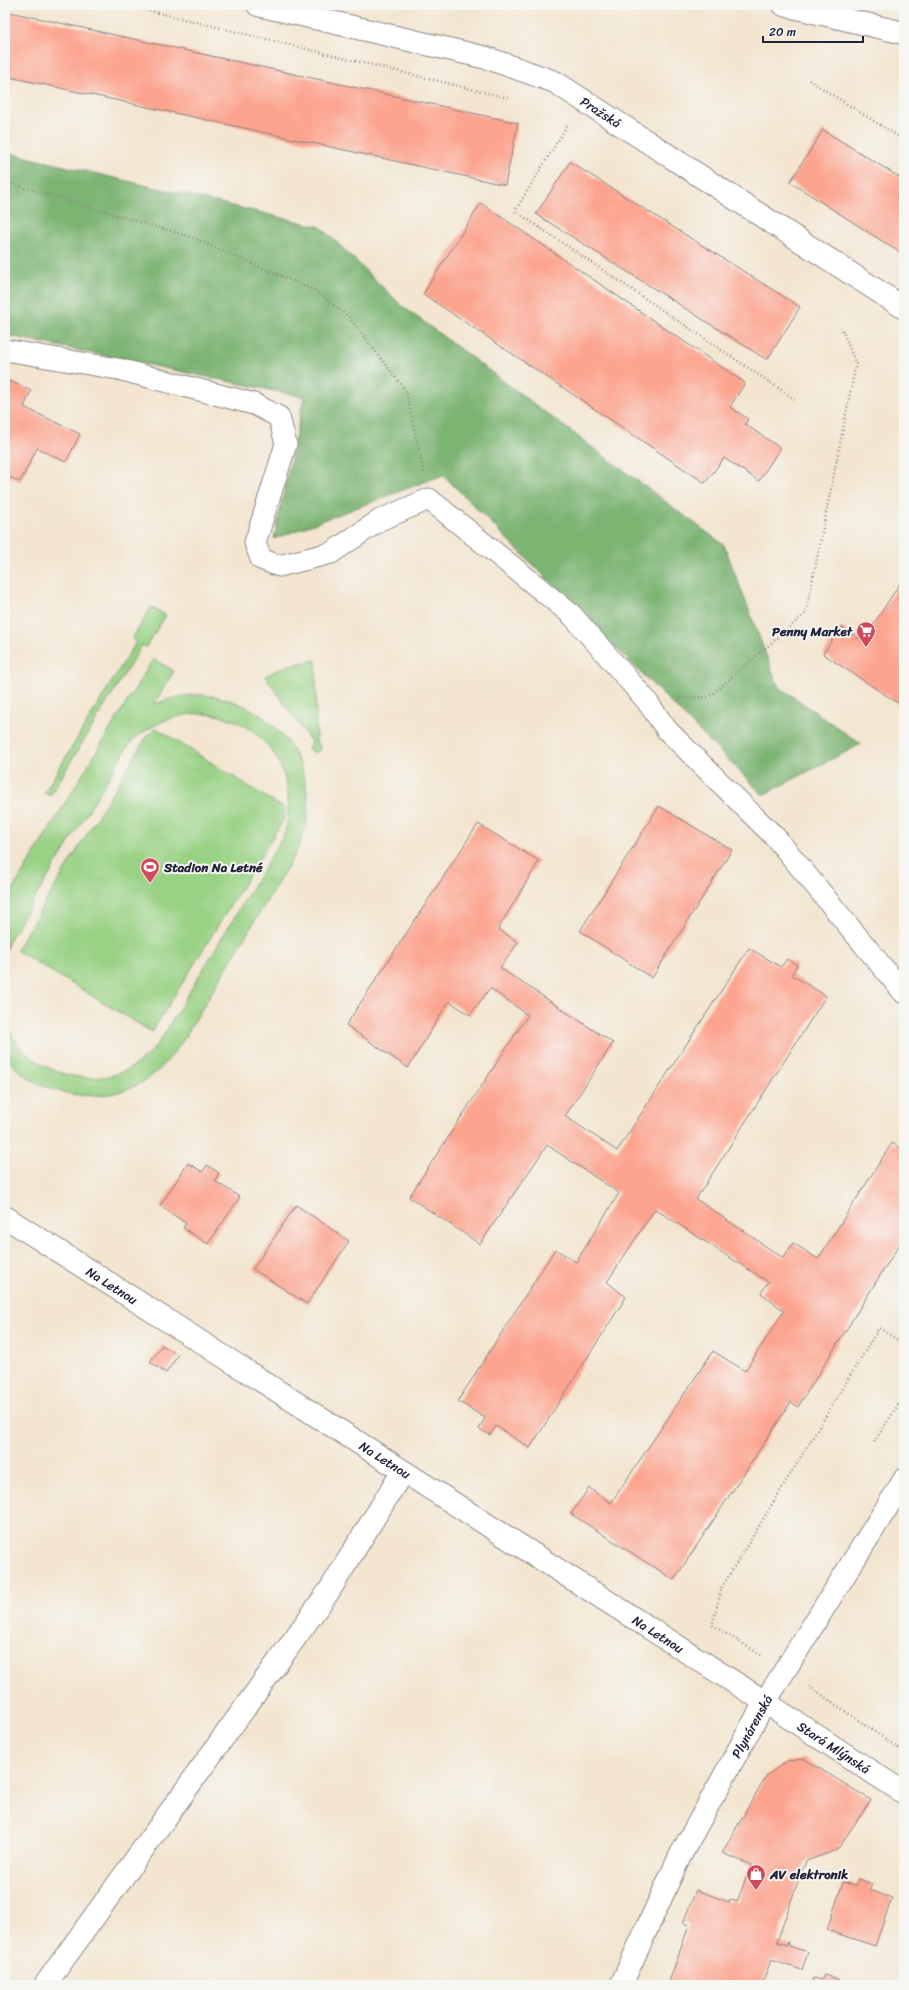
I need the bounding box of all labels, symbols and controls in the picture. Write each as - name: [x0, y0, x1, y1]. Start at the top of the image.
- scale bar: [763, 18, 863, 44]
- text: 20 m: [769, 21, 796, 43]
- street label: Pražská: [575, 90, 626, 134]
- place label: Penny Market: [772, 620, 853, 643]
- supermarket icon: Penny Market: [855, 620, 877, 648]
- sports icon: Stadion Na Letné: [139, 856, 161, 884]
- place label: Stadion Na Letné: [163, 856, 263, 879]
- street label: Na Letnou: [81, 1261, 142, 1311]
- street label: Na Letnou: [354, 1435, 415, 1485]
- street label: Na Letnou: [628, 1609, 689, 1660]
- street label: Plynárenská: [725, 1690, 779, 1763]
- street label: Stará Mlýnská: [792, 1715, 875, 1780]
- shop icon: AV elektronik: [745, 1863, 767, 1891]
- place label: AV elektronik: [769, 1863, 848, 1886]

